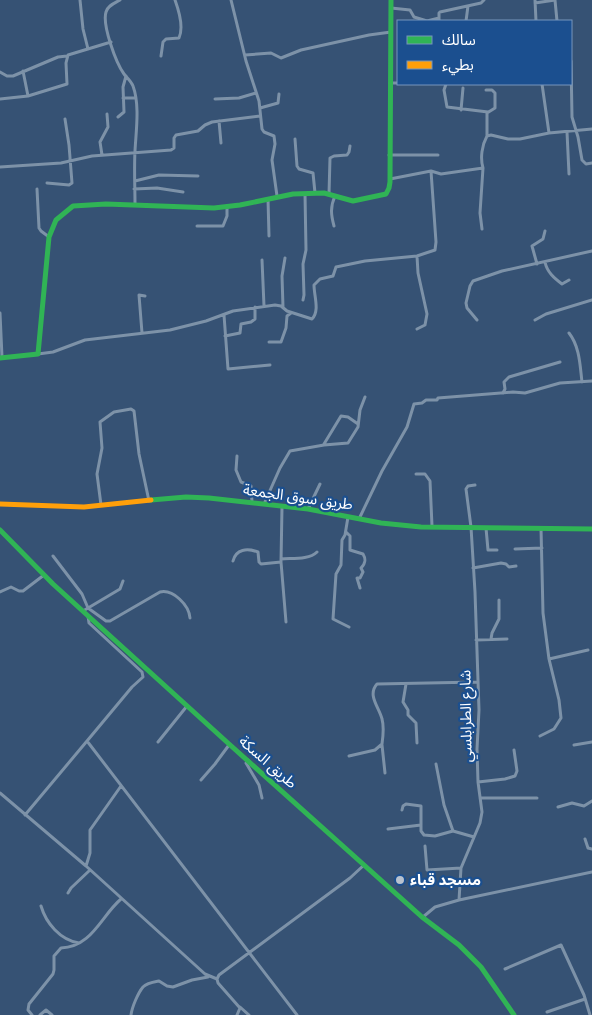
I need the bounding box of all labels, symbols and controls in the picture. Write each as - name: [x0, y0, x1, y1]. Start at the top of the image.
- legend: [397, 20, 572, 85]
- text: سالك: [442, 31, 476, 48]
- text: بطيء: [442, 56, 474, 76]
- street label: طريق سوق الجمعة: [242, 480, 354, 515]
- street label: شارع الطرابلسي: [456, 669, 479, 762]
- street label: طريق السكة: [235, 732, 301, 793]
- place label: مسجد قباء: [410, 871, 481, 888]
- marker: مسجد قباء: [394, 874, 406, 886]

